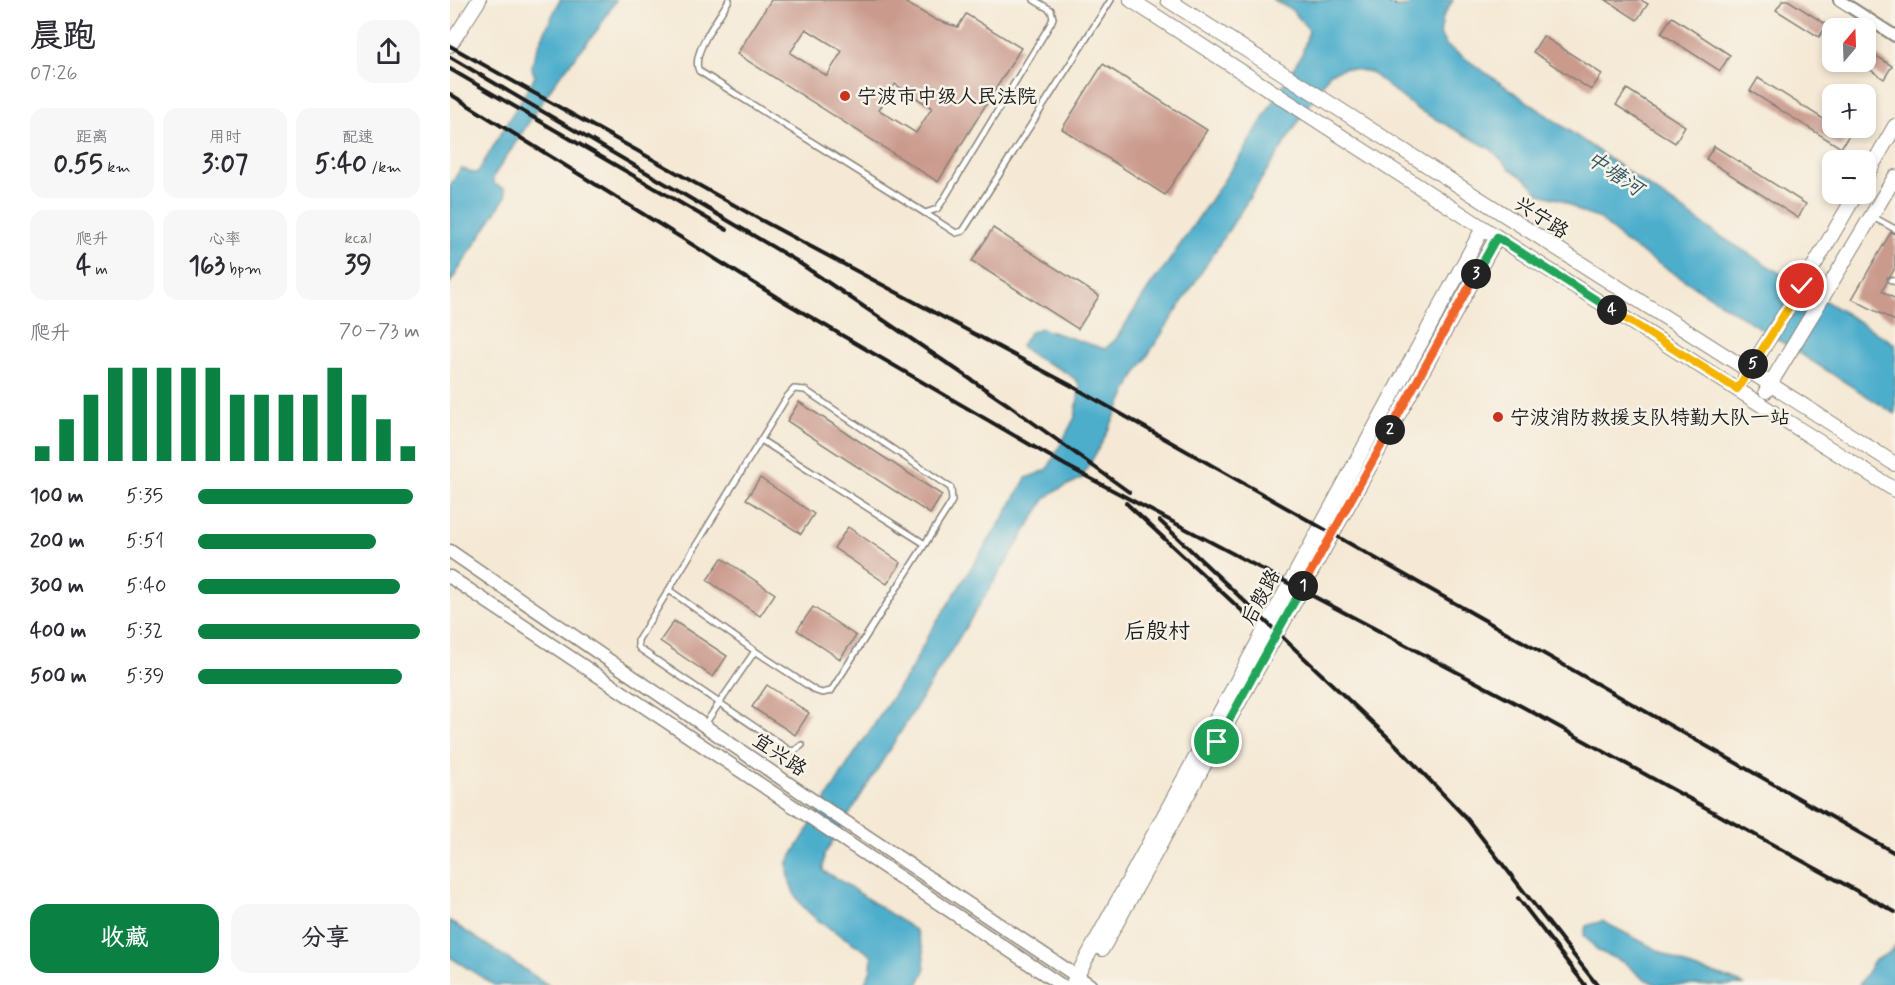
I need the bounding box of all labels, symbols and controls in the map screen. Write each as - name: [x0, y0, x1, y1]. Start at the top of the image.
- text: 晨跑: [30, 15, 96, 59]
- north arrow: [1822, 18, 1876, 72]
- map controls: [1822, 18, 1876, 204]
- button: share: [357, 20, 420, 83]
- text: 07:26: [30, 60, 77, 87]
- place label: 宁波市中级人民法院: [857, 84, 1037, 111]
- button: +: [1822, 84, 1876, 138]
- marker: 宁波市中级人民法院: [838, 89, 852, 103]
- text: 距离: [76, 127, 108, 148]
- text: 用时: [209, 127, 241, 148]
- text: 配速: [342, 127, 374, 148]
- water label: 中塘河: [1580, 145, 1651, 205]
- text: 0.55: [53, 148, 103, 182]
- text: 3:07: [202, 148, 248, 182]
- text: 5:40: [314, 148, 367, 182]
- button: −: [1822, 150, 1876, 204]
- text: km: [103, 157, 131, 178]
- text: /km: [367, 157, 402, 178]
- street label: 兴宁路: [1509, 191, 1575, 246]
- text: kcal: [345, 228, 371, 249]
- text: 爬升: [76, 229, 108, 250]
- text: 心率: [209, 229, 241, 250]
- text: 39: [344, 249, 372, 283]
- text: 4: [76, 250, 91, 284]
- text: 163: [188, 250, 225, 284]
- text: m: [91, 259, 108, 280]
- text: bpm: [225, 259, 262, 280]
- pin: 3: [1461, 259, 1491, 289]
- pin: [1776, 260, 1827, 311]
- text: 3: [1472, 263, 1480, 284]
- icon: check: [1785, 269, 1818, 302]
- pin: 4: [1597, 295, 1627, 325]
- text: 4: [1607, 299, 1617, 320]
- text: 70–73 m: [339, 318, 420, 345]
- text: 爬升: [30, 320, 70, 347]
- pin: 5: [1738, 349, 1768, 379]
- text: 5: [1748, 353, 1758, 374]
- place label: 宁波消防救援支队特勤大队一站: [1510, 405, 1790, 432]
- marker: 宁波消防救援支队特勤大队一站: [1491, 410, 1505, 424]
- pin: 2: [1375, 415, 1405, 445]
- text: 2: [1386, 419, 1394, 440]
- text: 100 m: [30, 483, 84, 510]
- text: 5:35: [126, 483, 163, 510]
- text: 200 m: [30, 528, 85, 555]
- text: 5:51: [126, 528, 164, 555]
- street label: 后殷路: [1235, 564, 1288, 631]
- pin: 1: [1288, 571, 1318, 601]
- text: 300 m: [30, 573, 84, 600]
- text: 5:40: [126, 573, 166, 600]
- text: 1: [1299, 575, 1307, 596]
- text: 400 m: [30, 618, 86, 645]
- text: 5:32: [126, 618, 163, 645]
- district label: 后殷村: [1124, 618, 1190, 646]
- text: 500 m: [30, 663, 87, 690]
- text: 5:39: [126, 663, 164, 690]
- pin: [1191, 716, 1242, 767]
- icon: arrive: [1200, 725, 1233, 758]
- street label: 宜兴路: [747, 727, 812, 784]
- button: 收藏: [30, 904, 219, 973]
- button: 分享: [231, 904, 420, 973]

